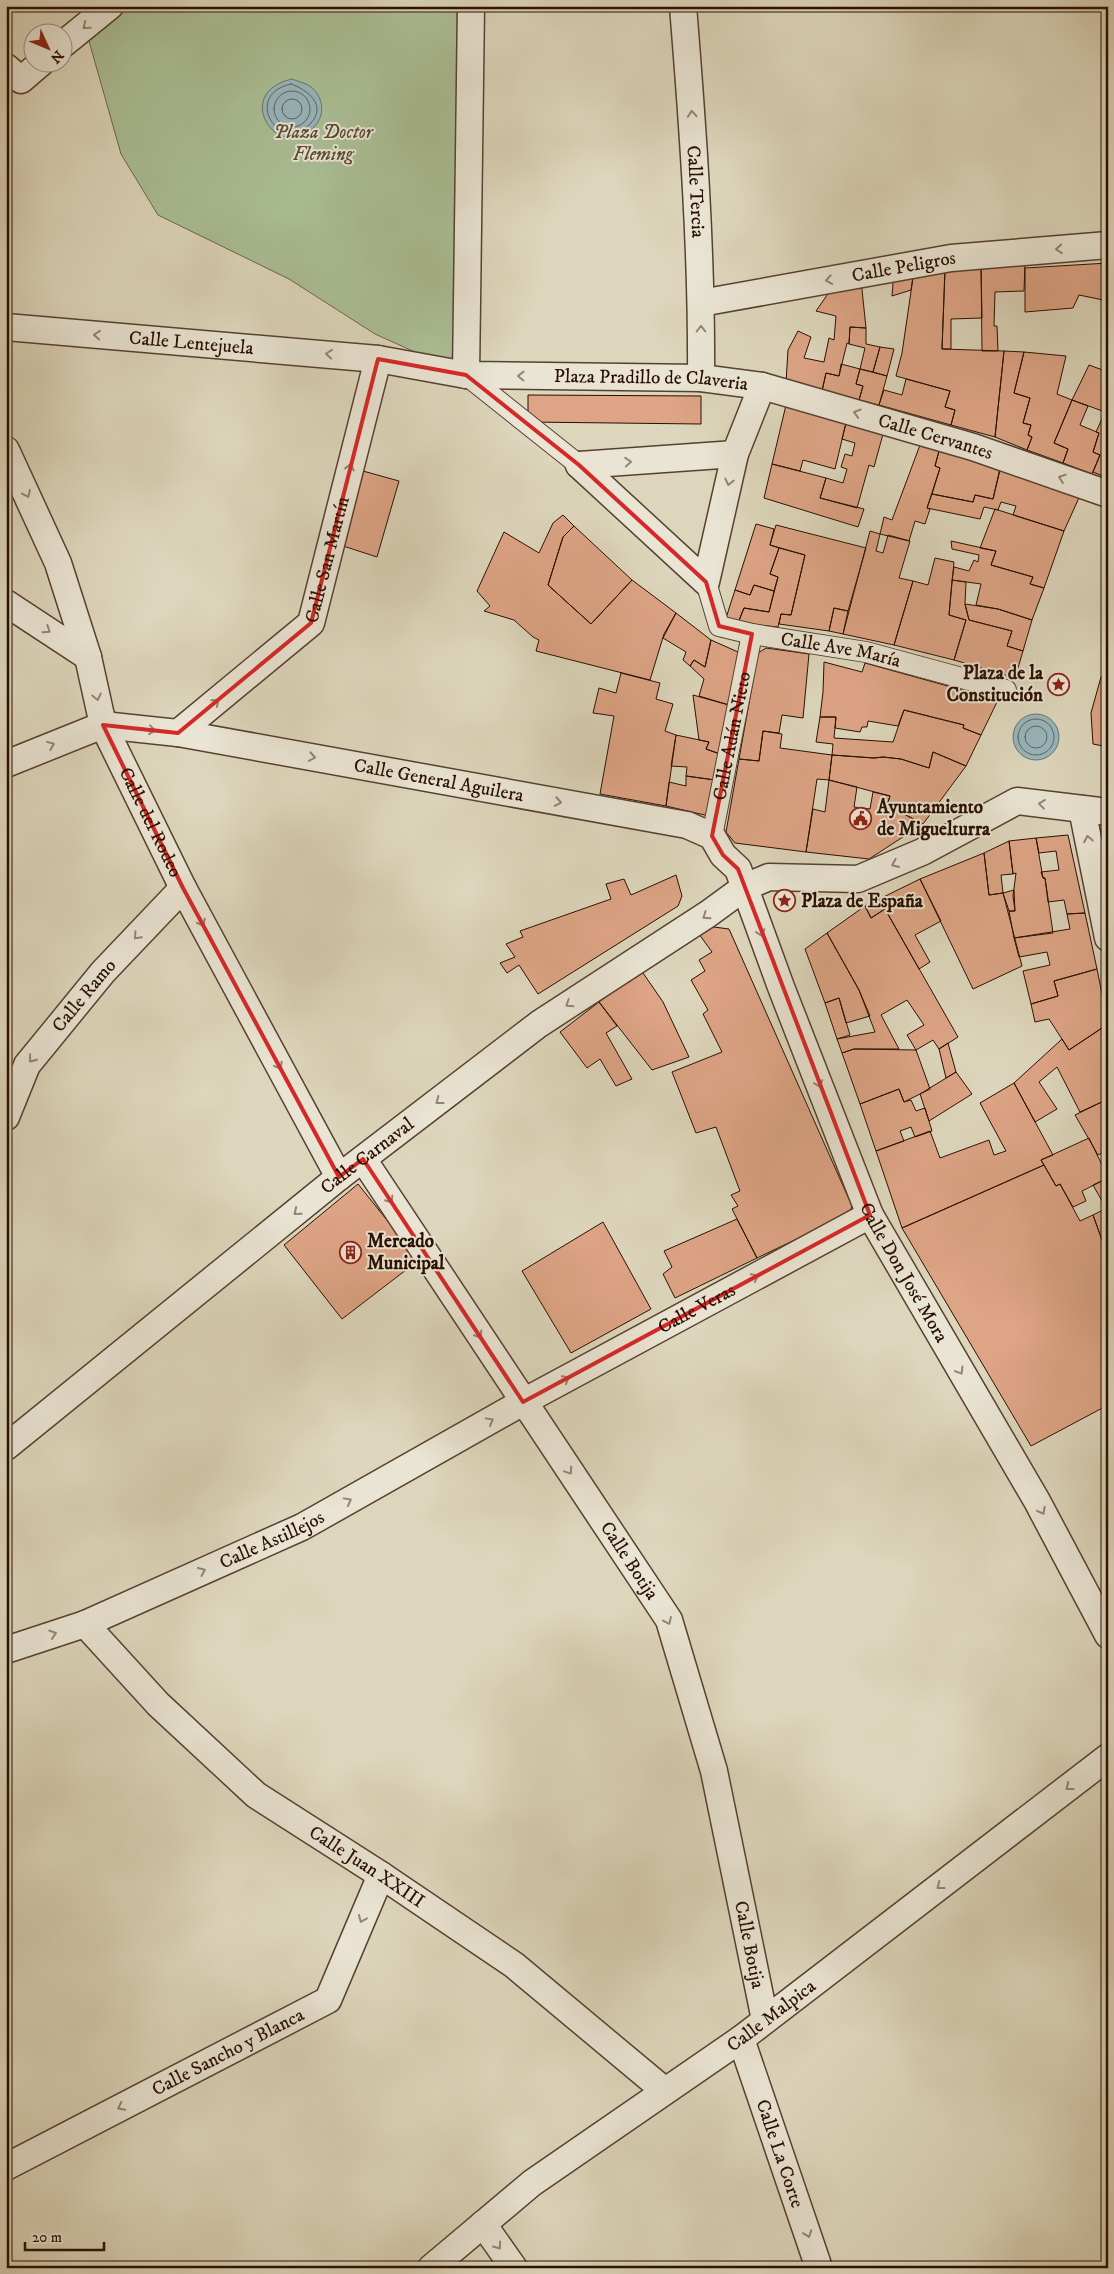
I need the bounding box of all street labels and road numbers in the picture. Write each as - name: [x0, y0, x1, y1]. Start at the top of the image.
- street label: Calle Tercia: [682, 145, 710, 238]
- street label: Calle Peligros: [850, 246, 957, 287]
- street label: Calle Lentejuela: [128, 326, 255, 360]
- street label: Plaza Pradillo de Claveria: [554, 365, 750, 396]
- street label: Calle Cervantes: [875, 409, 996, 465]
- street label: Calle San Martín: [300, 494, 354, 625]
- street label: Calle Ave María: [779, 627, 903, 672]
- street label: Calle Adán Nieto: [708, 669, 756, 802]
- street label: Calle General Aguilera: [352, 754, 526, 807]
- street label: Calle del Rodeo: [114, 763, 187, 881]
- street label: Calle Ramo: [47, 954, 121, 1037]
- street label: Calle Carnaval: [316, 1112, 419, 1199]
- street label: Calle Don José Mora: [855, 1199, 953, 1346]
- street label: Calle Veras: [654, 1278, 739, 1339]
- street label: Calle Astillejos: [216, 1505, 328, 1574]
- street label: Calle Botija: [595, 1517, 664, 1604]
- street label: Calle Juan XXIII: [305, 1820, 429, 1913]
- street label: Calle Botija: [729, 1899, 770, 1990]
- street label: Calle Malpica: [722, 1974, 820, 2057]
- street label: Calle Sancho y Blanca: [148, 2003, 308, 2101]
- street label: Calle La Corte: [751, 2096, 809, 2211]

